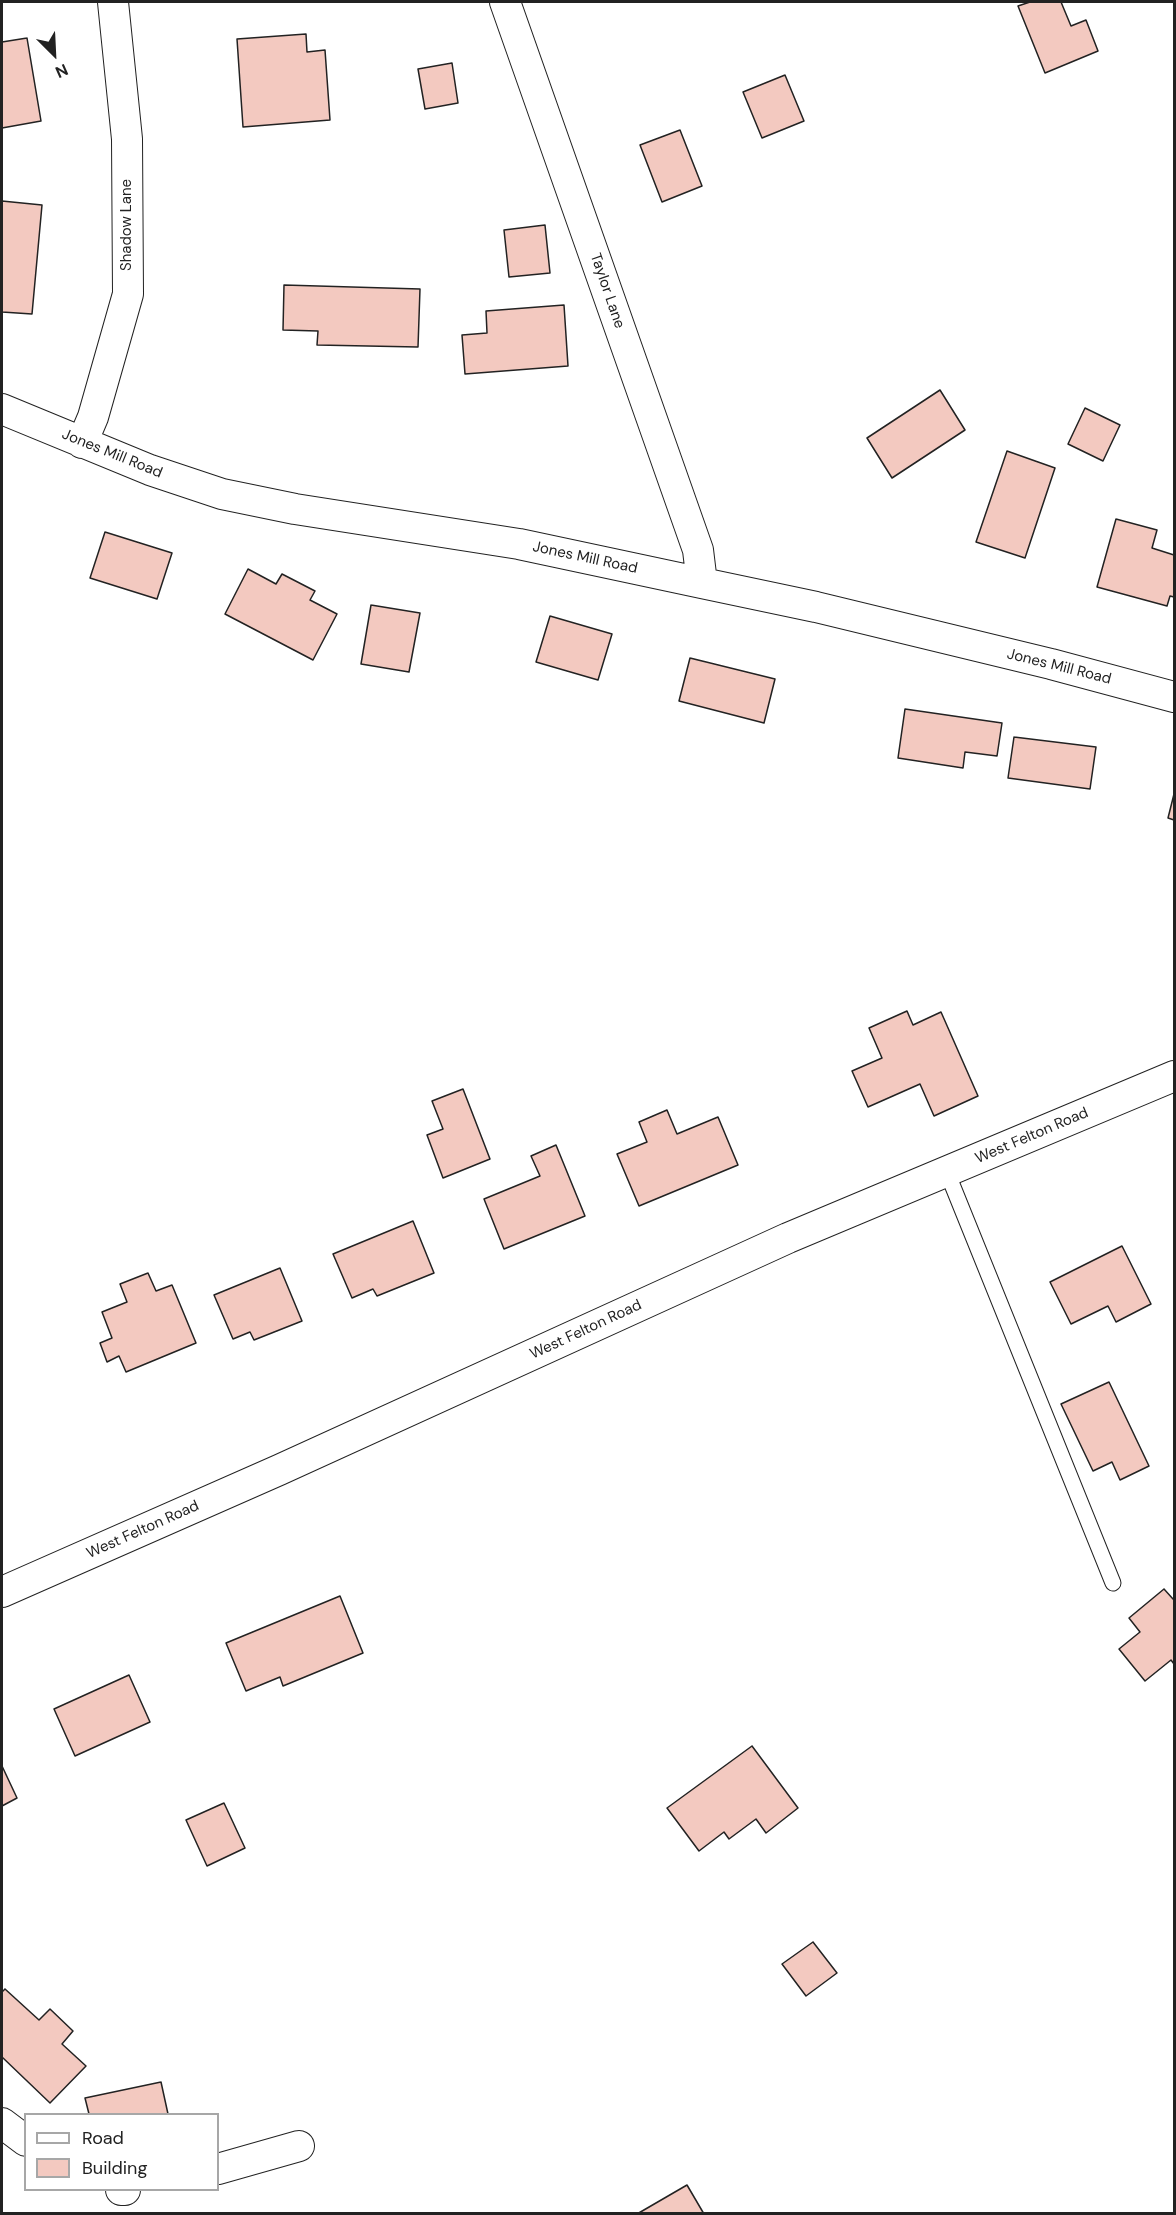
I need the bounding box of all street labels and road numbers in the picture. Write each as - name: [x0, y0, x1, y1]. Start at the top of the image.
- street label: Shadow Lane: [118, 179, 136, 271]
- street label: Taylor Lane: [586, 251, 628, 331]
- street label: Jones Mill Road: [59, 426, 165, 482]
- street label: Jones Mill Road: [531, 538, 639, 578]
- street label: Jones Mill Road: [1005, 645, 1113, 689]
- street label: West Felton Road: [973, 1104, 1091, 1168]
- street label: West Felton Road: [527, 1296, 645, 1364]
- street label: West Felton Road: [84, 1497, 202, 1563]

